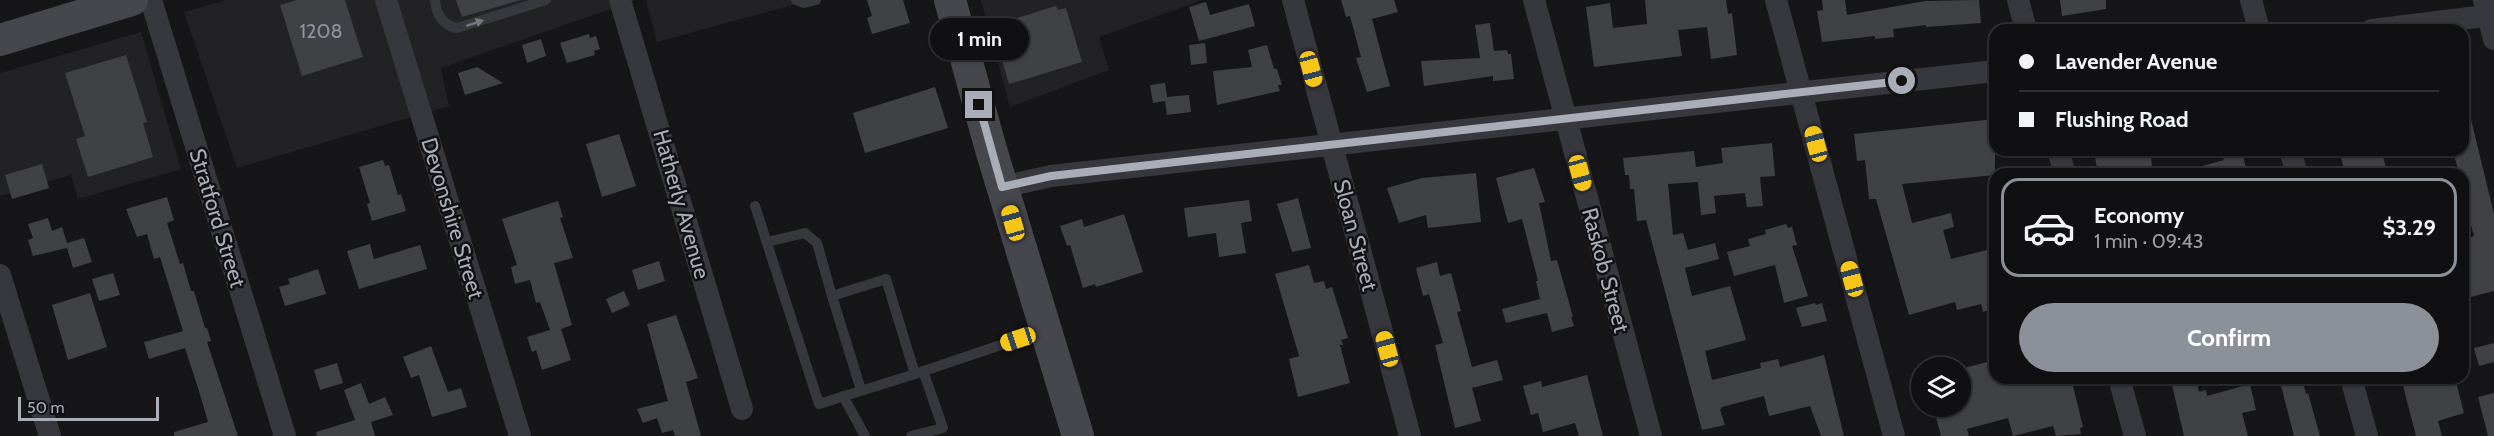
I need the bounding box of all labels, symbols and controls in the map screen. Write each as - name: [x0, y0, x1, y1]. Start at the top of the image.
- one-way arrow: [466, 17, 484, 27]
- callout: 1 min: [930, 18, 1028, 60]
- house number: 1208: [299, 19, 343, 43]
- text: 1 min: [957, 27, 1002, 51]
- text: Lavender Avenue: [2055, 48, 2217, 75]
- car: [1298, 49, 1324, 89]
- route start: [1888, 67, 1915, 94]
- route end: [965, 91, 992, 118]
- text: Flushing Road: [2055, 106, 2189, 133]
- car: [1803, 124, 1829, 164]
- street label: Hatherly Avenue: [647, 126, 716, 282]
- street label: Devonshire Street: [415, 134, 490, 303]
- street label: Stratford Street: [184, 145, 252, 292]
- car: [1567, 153, 1593, 193]
- street label: Sloan Street: [1328, 176, 1383, 294]
- icon: car: [2022, 201, 2076, 255]
- text: Economy: [2094, 202, 2184, 229]
- car: [999, 203, 1027, 243]
- street label: Raskob Street: [1576, 205, 1635, 336]
- text: $3.29: [2382, 214, 2436, 241]
- text: 1 min · 09:43: [2094, 229, 2204, 253]
- car: [1839, 259, 1865, 299]
- button: Confirm: [2019, 303, 2439, 372]
- car: [998, 325, 1038, 353]
- car: [1374, 329, 1400, 369]
- map controls: [1911, 357, 1971, 417]
- button: layers: [1911, 357, 1971, 417]
- scale bar: [18, 394, 159, 422]
- text: 50 m: [27, 398, 64, 417]

